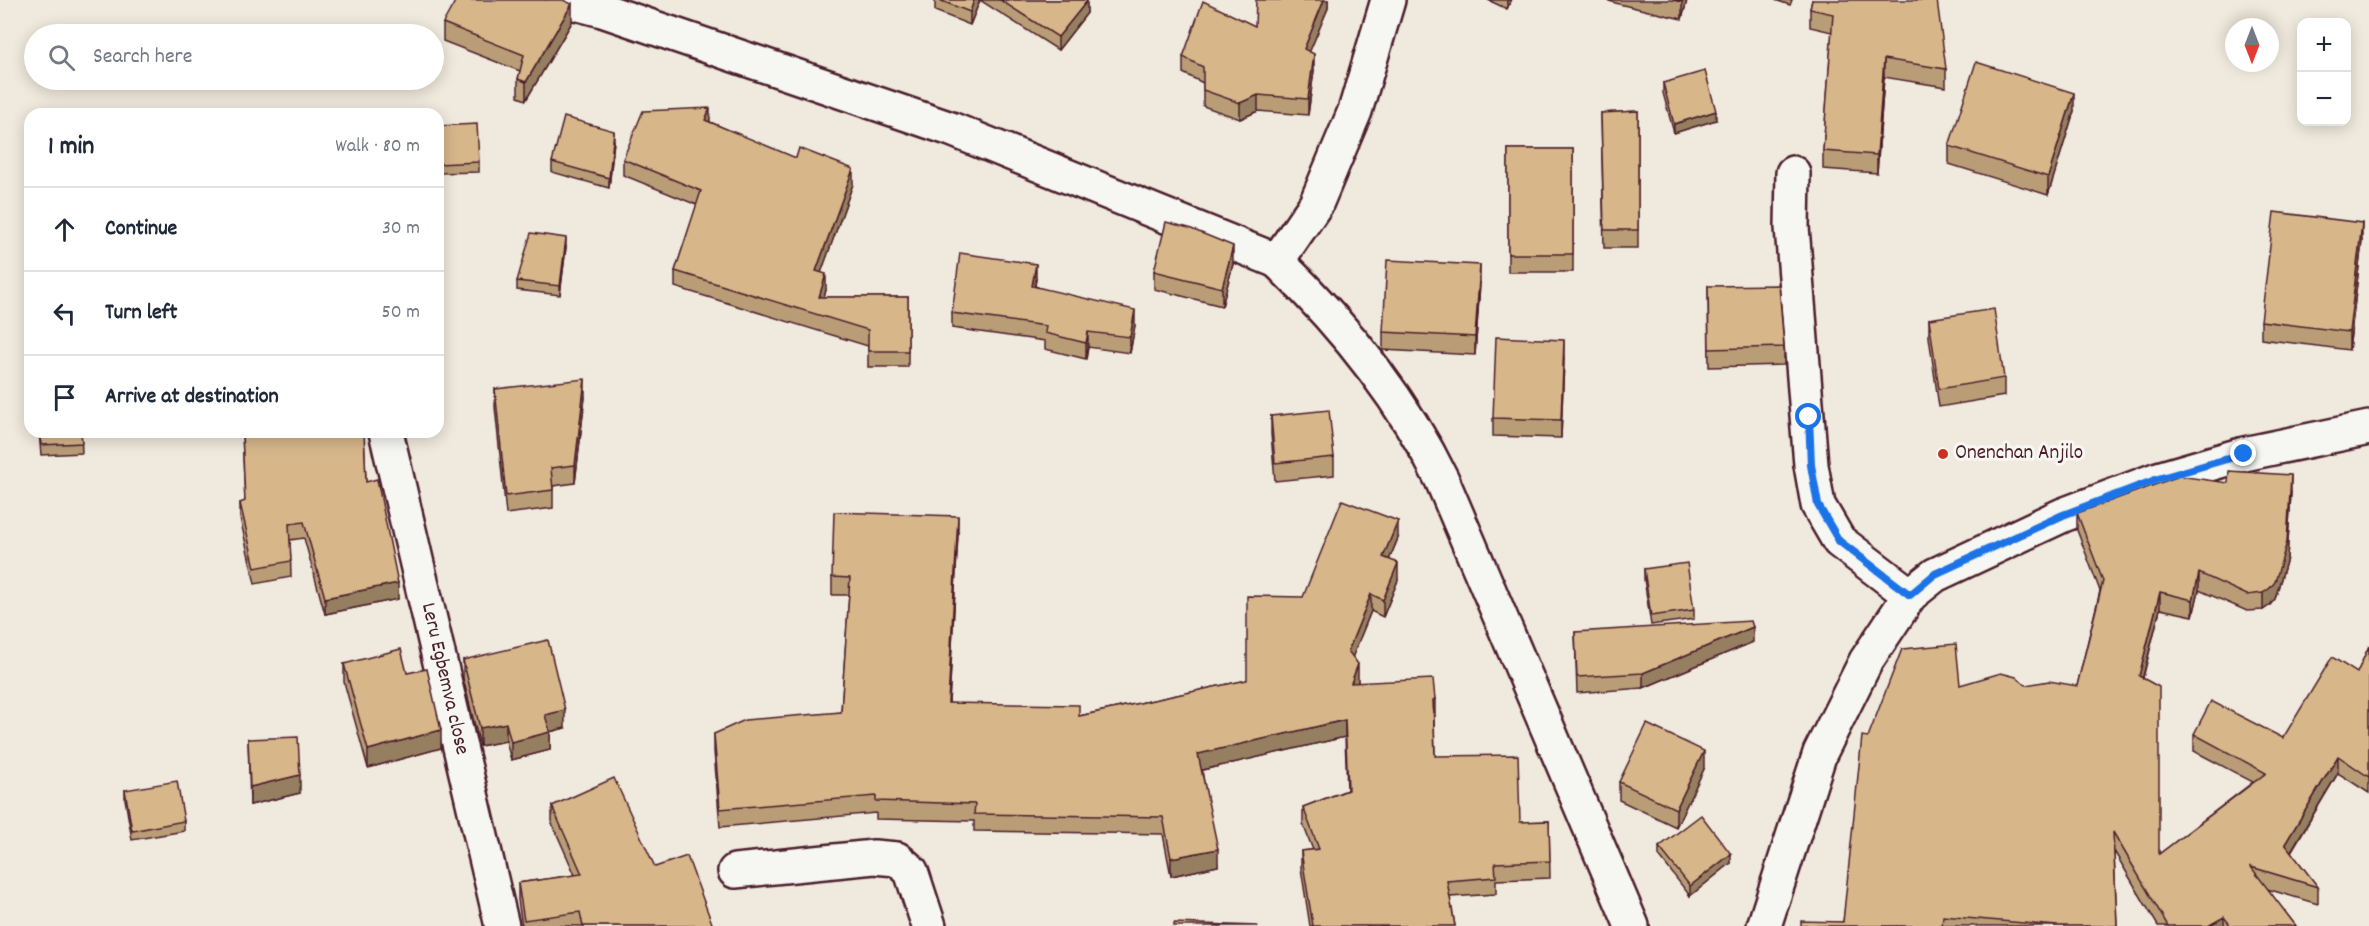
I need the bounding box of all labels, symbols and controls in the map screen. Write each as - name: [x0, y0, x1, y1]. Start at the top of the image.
- north arrow: [2225, 18, 2279, 72]
- map controls: [2297, 18, 2351, 126]
- button: +: [2297, 18, 2351, 72]
- search box: [24, 24, 444, 90]
- icon: search: [45, 41, 78, 74]
- text: Search here: [93, 42, 192, 73]
- button: −: [2297, 72, 2351, 126]
- text: 1 min: [48, 129, 94, 166]
- text: Walk · 80 m: [335, 133, 420, 161]
- icon: ahead: [48, 213, 81, 246]
- text: Continue: [105, 214, 177, 245]
- text: 30 m: [382, 215, 420, 243]
- icon: left: [48, 297, 81, 330]
- text: Turn left: [105, 298, 177, 329]
- text: 50 m: [382, 299, 420, 327]
- icon: arrive: [48, 381, 81, 414]
- text: Arrive at destination: [105, 382, 279, 413]
- route start: [1795, 403, 1821, 429]
- place label: Onenchan Anjilo: [1955, 439, 2083, 469]
- route end: [2230, 440, 2256, 466]
- marker: Onenchan Anjilo: [1936, 447, 1950, 461]
- street label: Leru Egbemva close: [412, 600, 476, 758]

